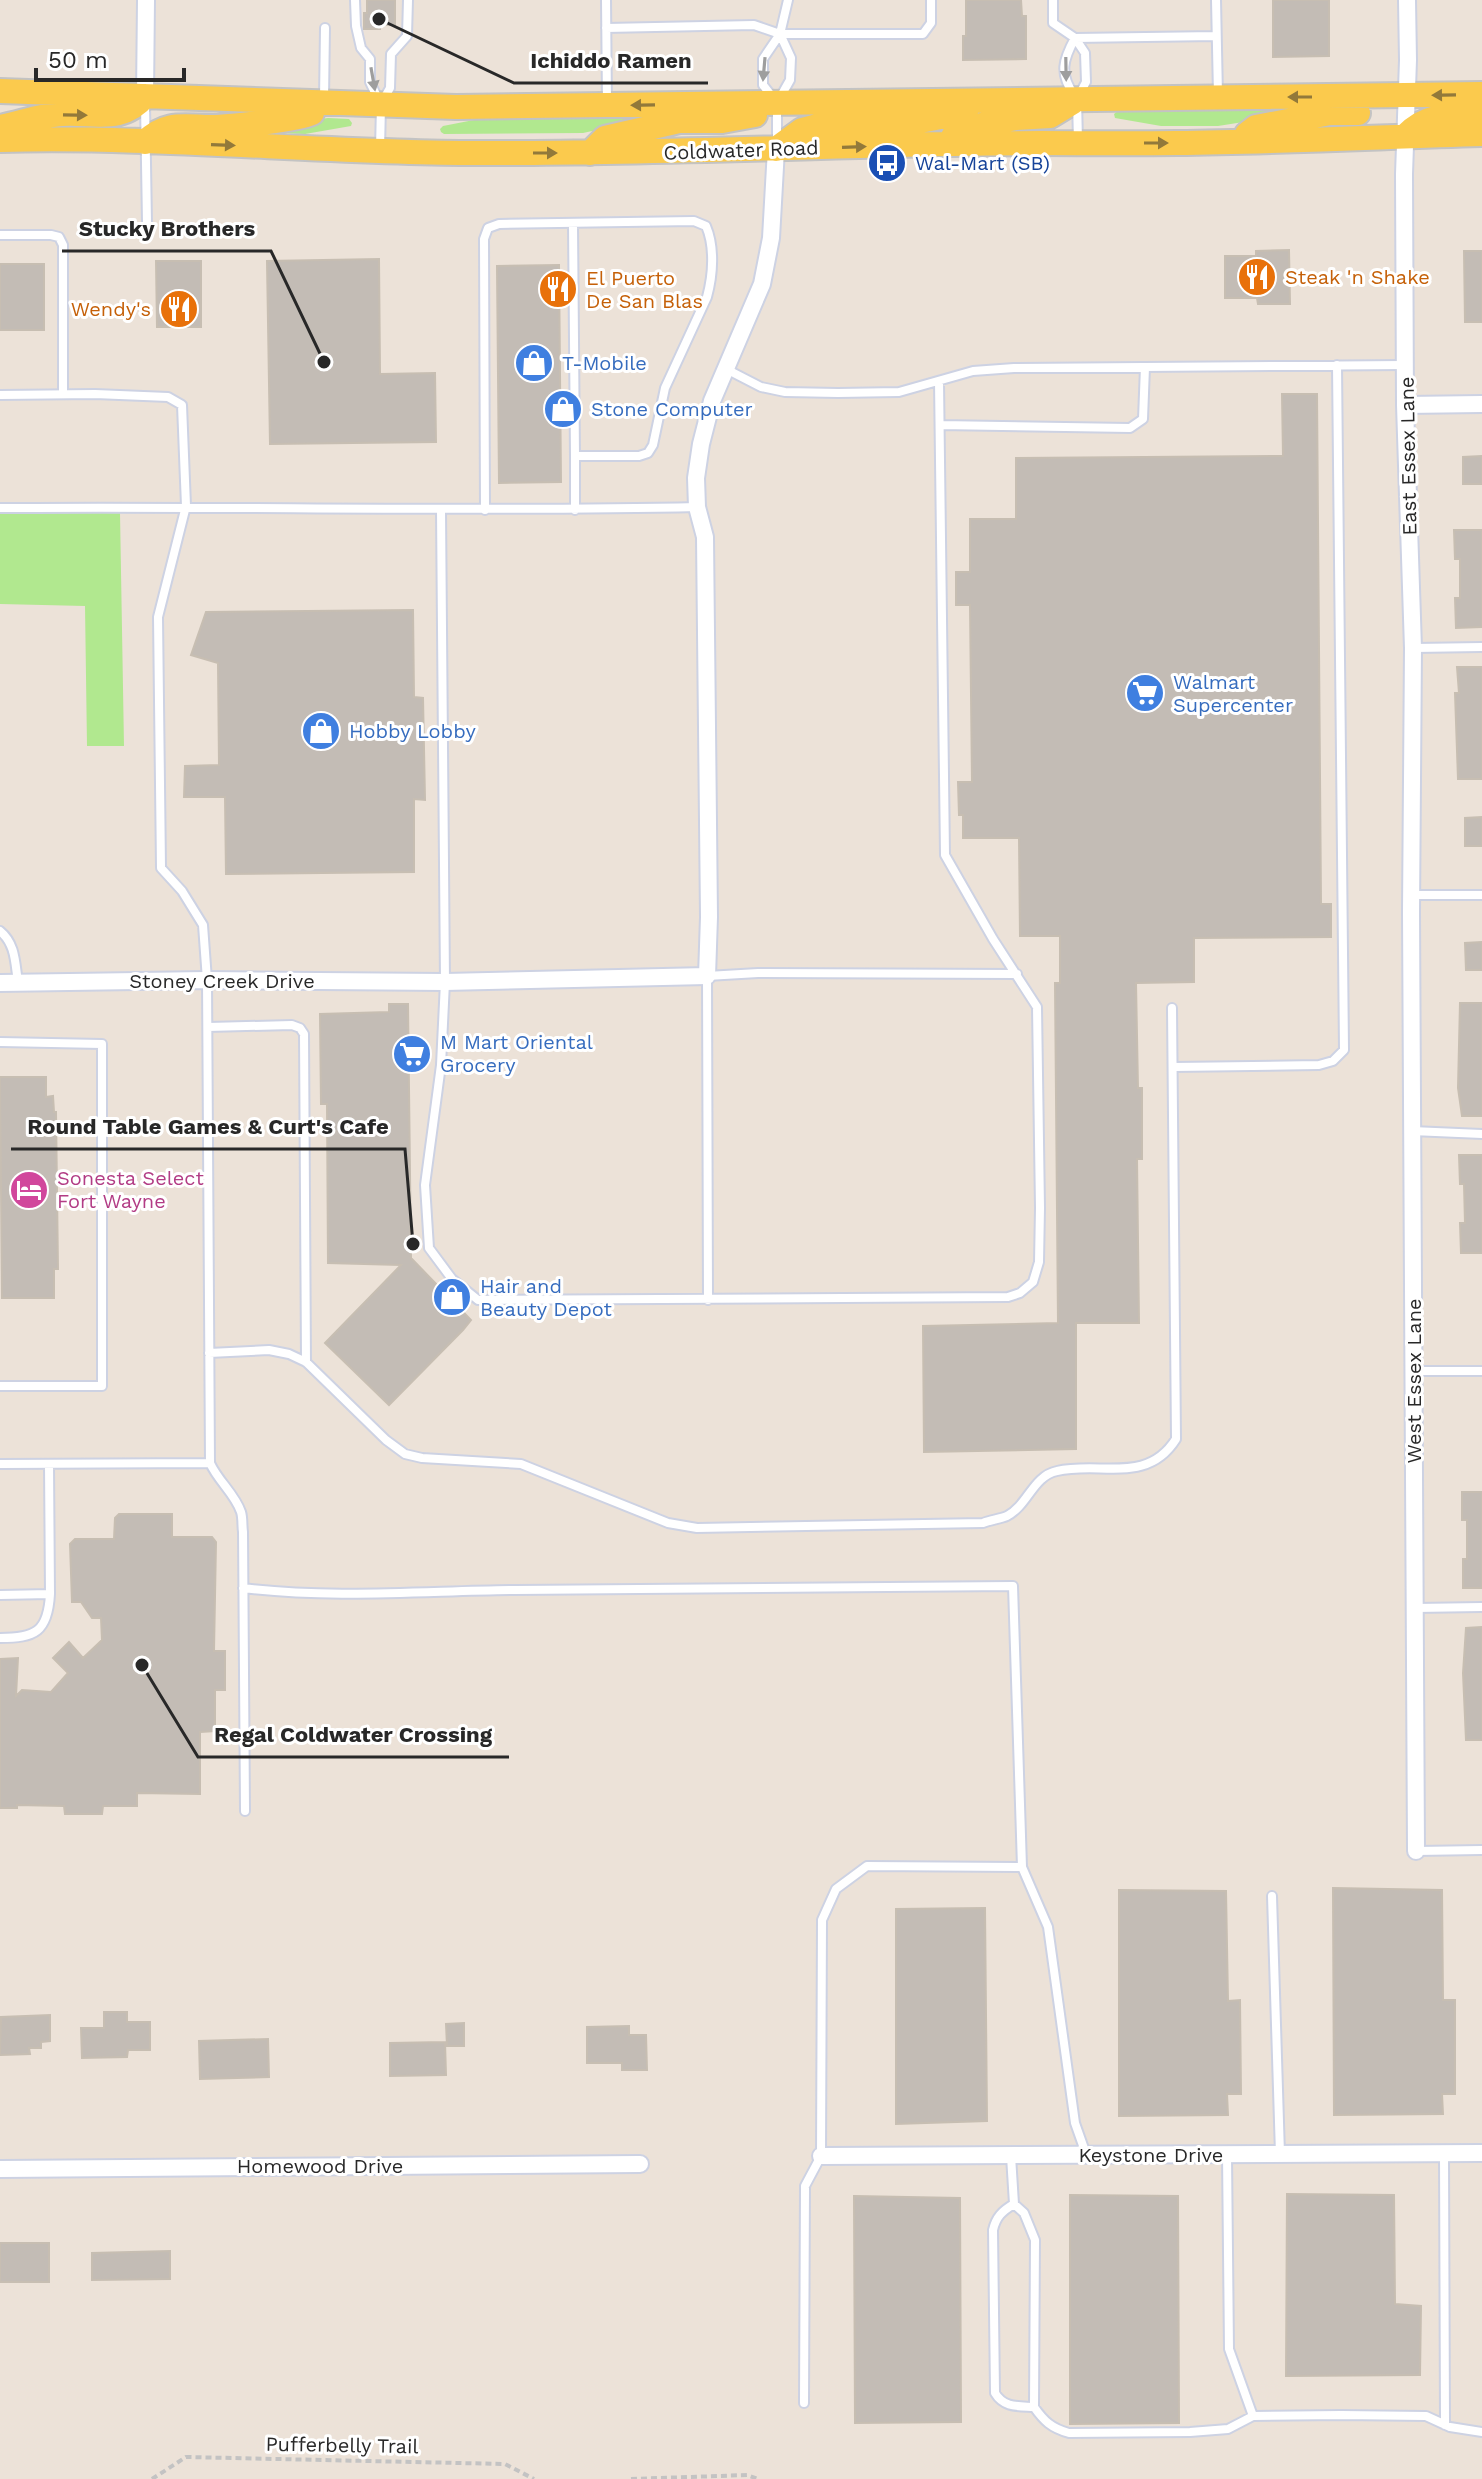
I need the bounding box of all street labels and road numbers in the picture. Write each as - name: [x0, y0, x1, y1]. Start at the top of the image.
- street label: Coldwater Road: [663, 135, 819, 165]
- street label: East Essex Lane: [1395, 376, 1421, 536]
- street label: Stoney Creek Drive: [129, 969, 315, 993]
- street label: West Essex Lane: [1402, 1298, 1426, 1464]
- street label: Keystone Drive: [1079, 2143, 1223, 2167]
- street label: Homewood Drive: [237, 2154, 403, 2178]
- street label: Pufferbelly Trail: [265, 2432, 419, 2458]

